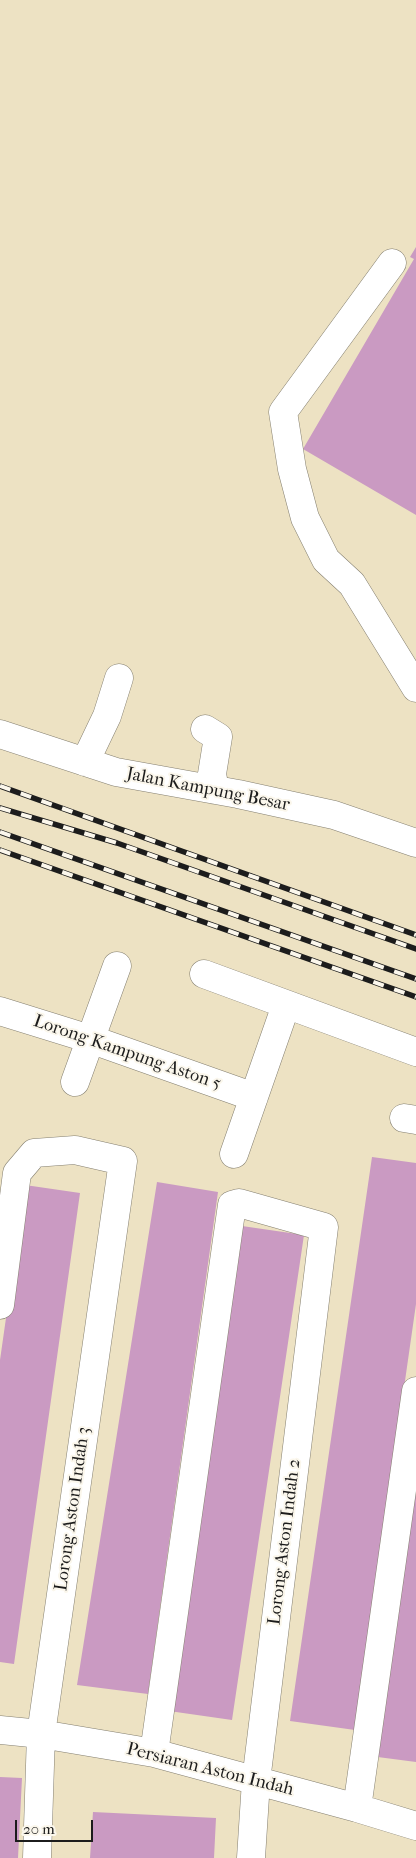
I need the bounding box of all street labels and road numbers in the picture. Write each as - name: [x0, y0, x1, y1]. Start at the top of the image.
- street label: Jalan Kampung Besar: [125, 764, 291, 816]
- street label: Lorong Kampung Aston 5: [31, 1011, 223, 1095]
- street label: Lorong Aston Indah 3: [51, 1426, 95, 1592]
- street label: Lorong Aston Indah 2: [264, 1458, 306, 1626]
- street label: Persiaran Aston Indah: [124, 1739, 296, 1801]

